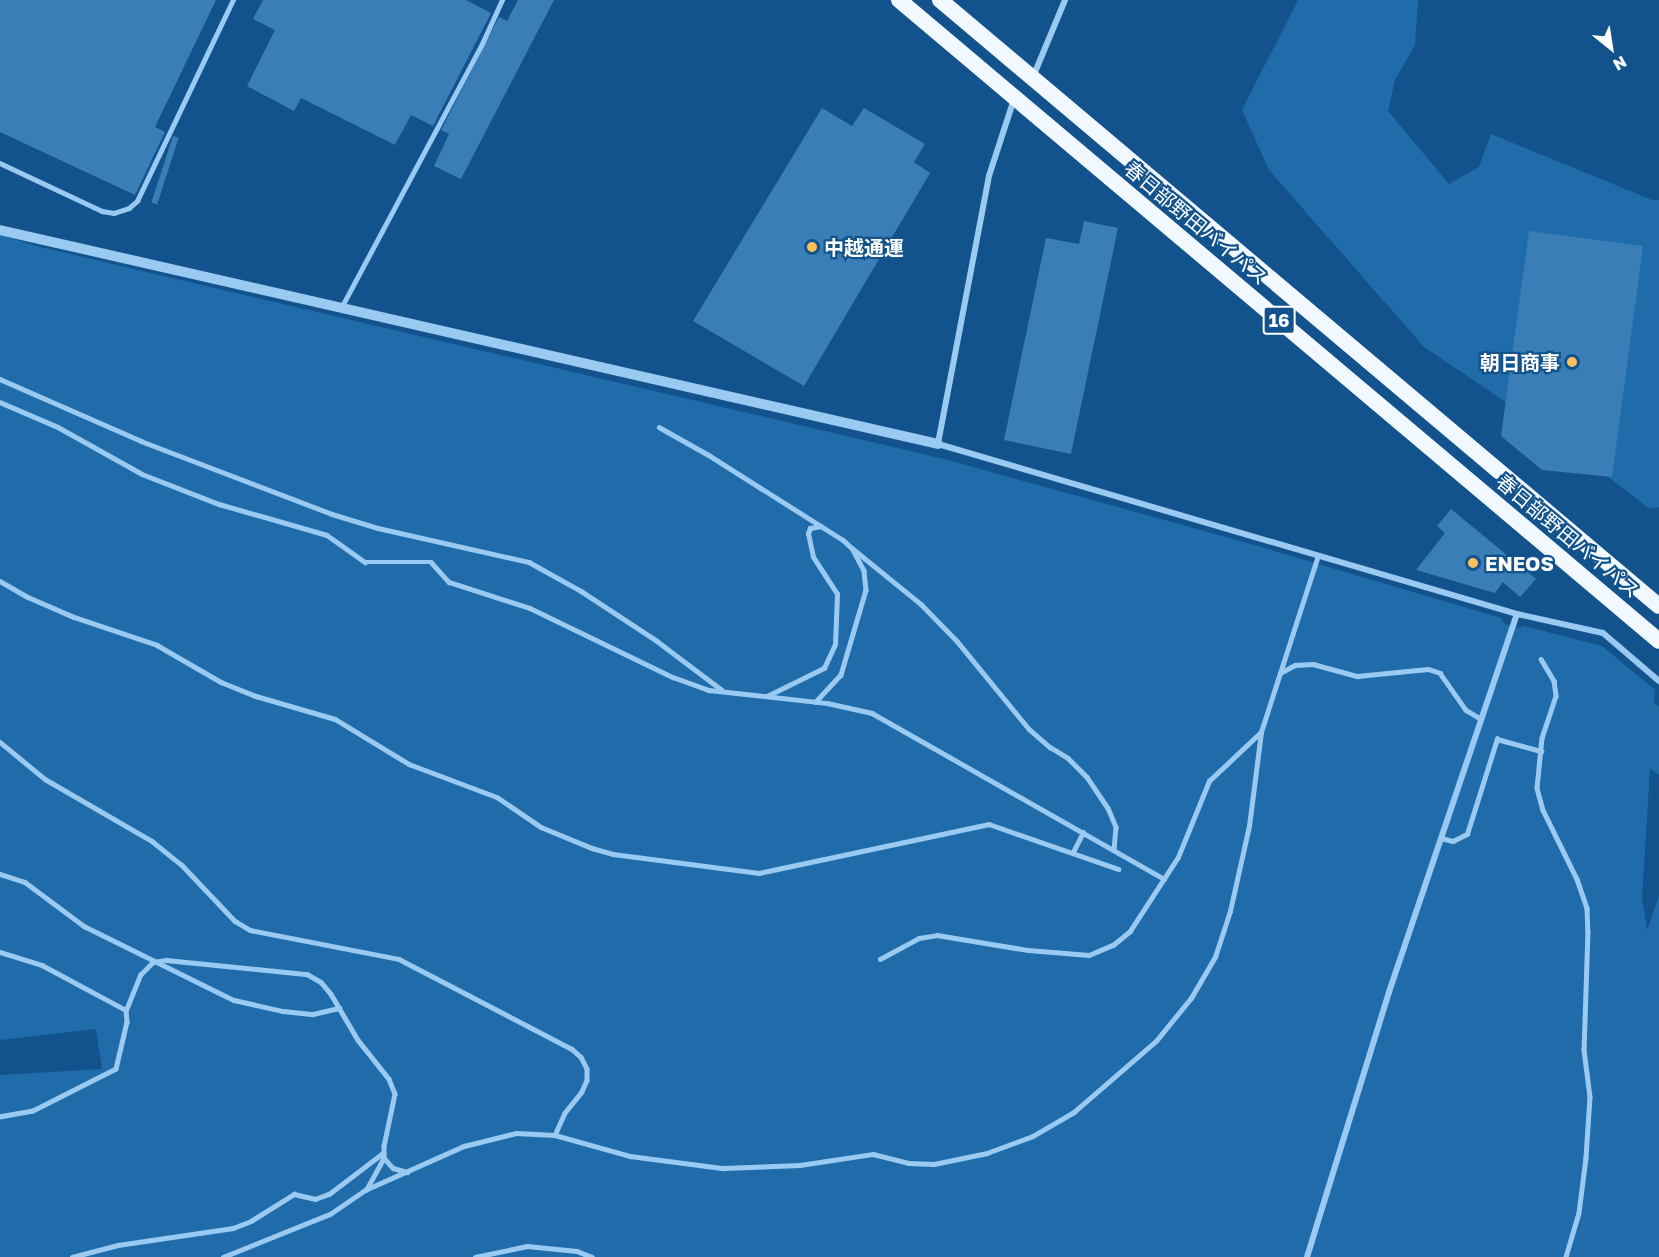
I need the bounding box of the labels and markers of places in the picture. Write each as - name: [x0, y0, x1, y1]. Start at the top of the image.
- place label: 中越通運: [824, 235, 904, 259]
- marker: 中越通運: [805, 240, 819, 254]
- place label: 朝日商事: [1480, 350, 1560, 374]
- marker: 朝日商事: [1565, 355, 1579, 369]
- place label: ENEOS: [1485, 551, 1554, 575]
- marker: ENEOS: [1466, 556, 1480, 570]

